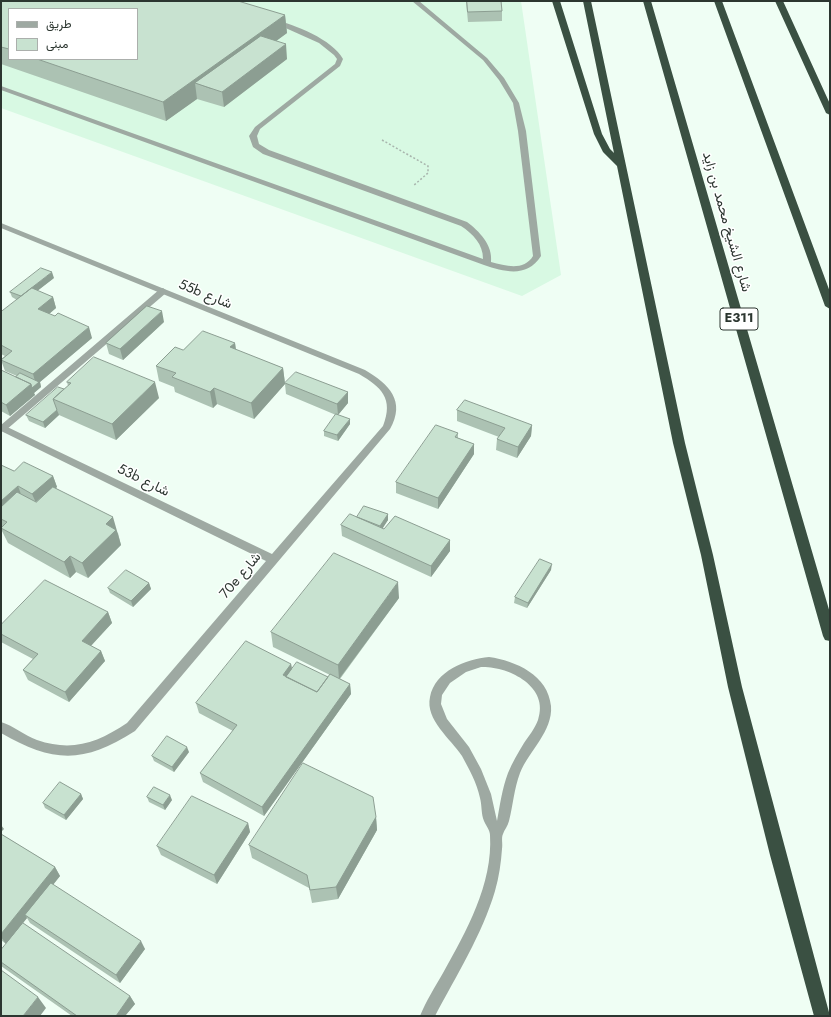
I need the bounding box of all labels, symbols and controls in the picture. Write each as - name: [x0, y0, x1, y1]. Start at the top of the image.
- legend: [8, 8, 138, 60]
- text: طريق: [46, 15, 71, 33]
- text: مبنى: [46, 35, 68, 53]
- street label: شارع الشيخ محمد بن زايد: [698, 150, 754, 294]
- street label: 55b شارع: [176, 277, 234, 313]
- road number: E311: [720, 308, 758, 330]
- street label: 53b شارع: [114, 461, 172, 501]
- street label: 70e شارع: [217, 549, 265, 603]

